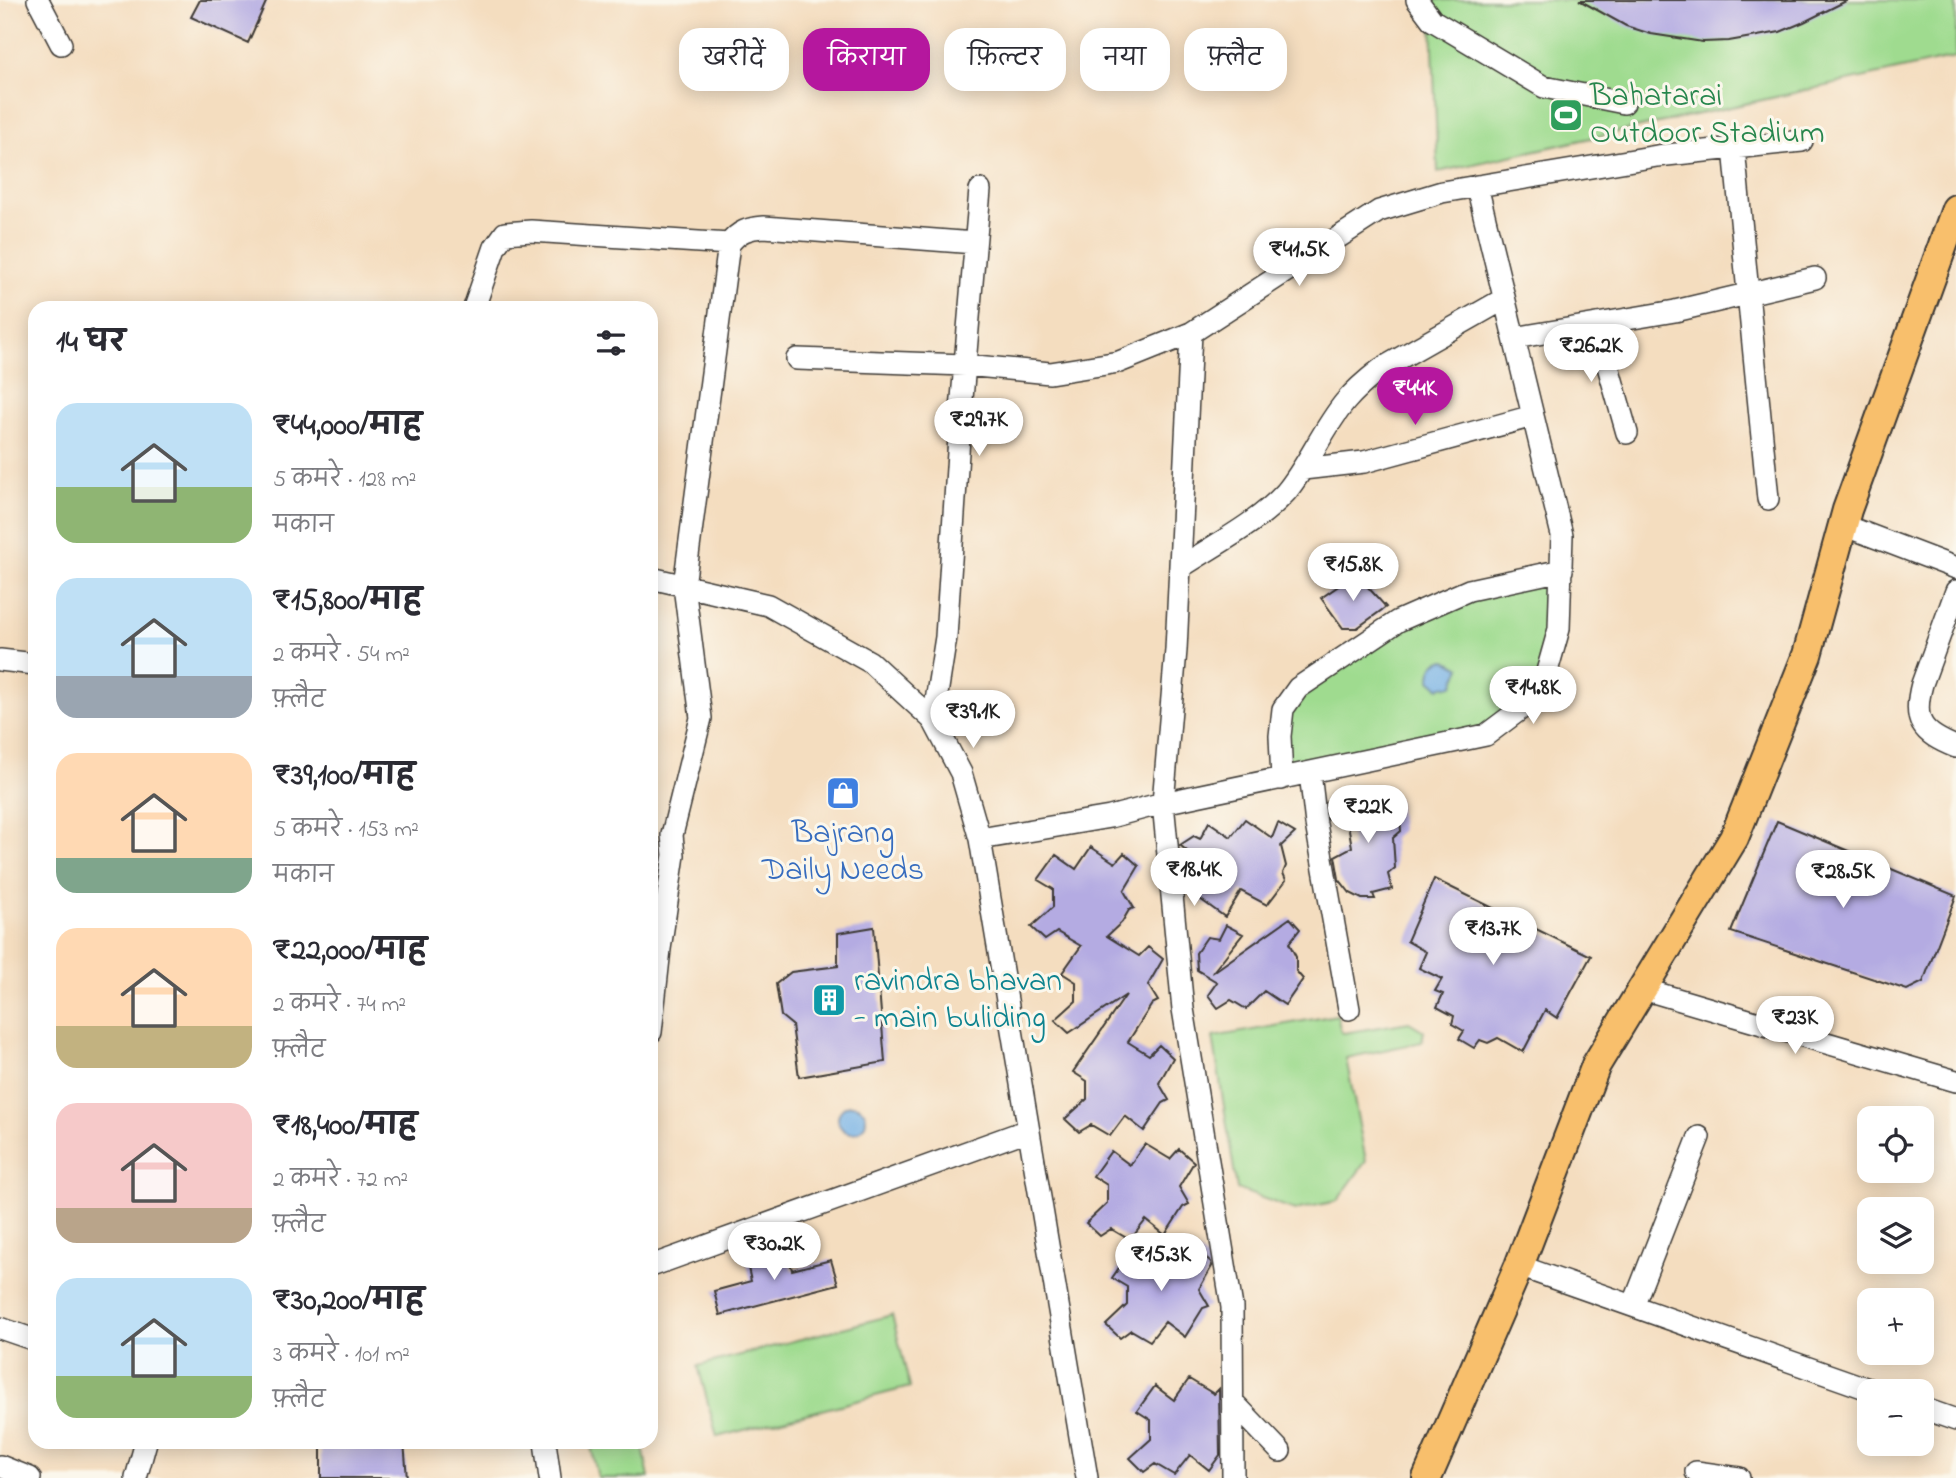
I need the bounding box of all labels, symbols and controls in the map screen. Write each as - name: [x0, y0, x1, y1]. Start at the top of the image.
- chip: खरीदें: [679, 28, 789, 91]
- chip: किराया: [803, 28, 930, 91]
- chip: फ़िल्टर: [944, 28, 1066, 91]
- chip: नया: [1080, 28, 1170, 91]
- chip: फ़्लैट: [1184, 28, 1287, 91]
- place label: Bahatarai Outdoor Stadium: [1589, 74, 1825, 158]
- sports icon: Bahatarai Outdoor Stadium: [1547, 96, 1585, 134]
- pin: ₹41.5K: [1242, 229, 1356, 288]
- text: ₹41.5K: [1269, 234, 1329, 267]
- text: 14 घर: [56, 322, 125, 366]
- icon: filters: [592, 324, 630, 362]
- pin: ₹26.2K: [1534, 324, 1648, 384]
- text: ₹26.2K: [1560, 330, 1622, 363]
- pin: ₹44K: [1374, 368, 1456, 427]
- text: ₹44K: [1393, 373, 1437, 406]
- pin: ₹29.7K: [922, 398, 1036, 458]
- text: ₹29.7K: [950, 404, 1008, 437]
- text: ₹44,000/माह: [273, 405, 422, 449]
- icon: home: [112, 431, 196, 515]
- text: 5 कमरे · 128 m²: [273, 464, 416, 497]
- text: मकान: [273, 510, 334, 543]
- pin: ₹15.8K: [1296, 544, 1410, 603]
- text: ₹15.8K: [1324, 549, 1382, 582]
- text: ₹15,800/माह: [273, 580, 422, 624]
- icon: home: [112, 606, 196, 690]
- text: 2 कमरे · 54 m²: [273, 639, 410, 672]
- pin: ₹14.8K: [1476, 666, 1590, 726]
- text: ₹14.8K: [1505, 672, 1561, 705]
- text: फ़्लैट: [273, 685, 325, 718]
- pin: ₹39.1K: [916, 690, 1030, 750]
- text: ₹39.1K: [946, 696, 1000, 729]
- text: ₹39,100/माह: [273, 755, 415, 799]
- shop icon: Bajrang Daily Needs: [824, 774, 862, 812]
- icon: home: [112, 781, 196, 865]
- pin: ₹22K: [1327, 786, 1409, 845]
- text: ₹22K: [1344, 791, 1392, 824]
- place label: Bajrang Daily Needs: [761, 811, 924, 895]
- text: 5 कमरे · 153 m²: [273, 814, 419, 847]
- pin: ₹18.4K: [1137, 848, 1251, 908]
- pin: ₹28.5K: [1786, 850, 1900, 910]
- text: ₹18.4K: [1166, 854, 1222, 887]
- text: ₹28.5K: [1812, 856, 1874, 889]
- text: मकान: [273, 860, 334, 893]
- pin: ₹13.7K: [1436, 908, 1550, 967]
- text: ₹13.7K: [1465, 913, 1521, 946]
- text: ₹22,000/माह: [273, 930, 427, 974]
- icon: home: [112, 956, 196, 1040]
- place label: ravindra bhavan - main buliding: [854, 959, 1062, 1043]
- building icon: ravindra bhavan - main buliding: [810, 981, 848, 1019]
- text: 2 कमरे · 74 m²: [273, 989, 406, 1022]
- pin: ₹23K: [1754, 996, 1836, 1056]
- text: ₹23K: [1772, 1002, 1818, 1035]
- text: फ़्लैट: [273, 1035, 325, 1068]
- text: ₹18,400/माह: [273, 1105, 417, 1149]
- map controls: [1857, 1106, 1934, 1456]
- button: locate: [1857, 1106, 1934, 1183]
- icon: home: [112, 1131, 196, 1215]
- text: 2 कमरे · 72 m²: [273, 1164, 408, 1197]
- button: layers: [1857, 1197, 1934, 1274]
- text: फ़्लैट: [273, 1210, 325, 1243]
- pin: ₹30.2K: [717, 1222, 831, 1282]
- text: ₹30.2K: [744, 1228, 804, 1261]
- pin: ₹15.3K: [1104, 1234, 1218, 1293]
- text: ₹15.3K: [1131, 1239, 1191, 1272]
- text: ₹30,200/माह: [273, 1280, 424, 1324]
- button: +: [1857, 1288, 1934, 1365]
- icon: home: [112, 1306, 196, 1390]
- text: 3 कमरे · 101 m²: [273, 1339, 410, 1372]
- button: −: [1857, 1379, 1934, 1456]
- text: फ़्लैट: [273, 1385, 325, 1418]

